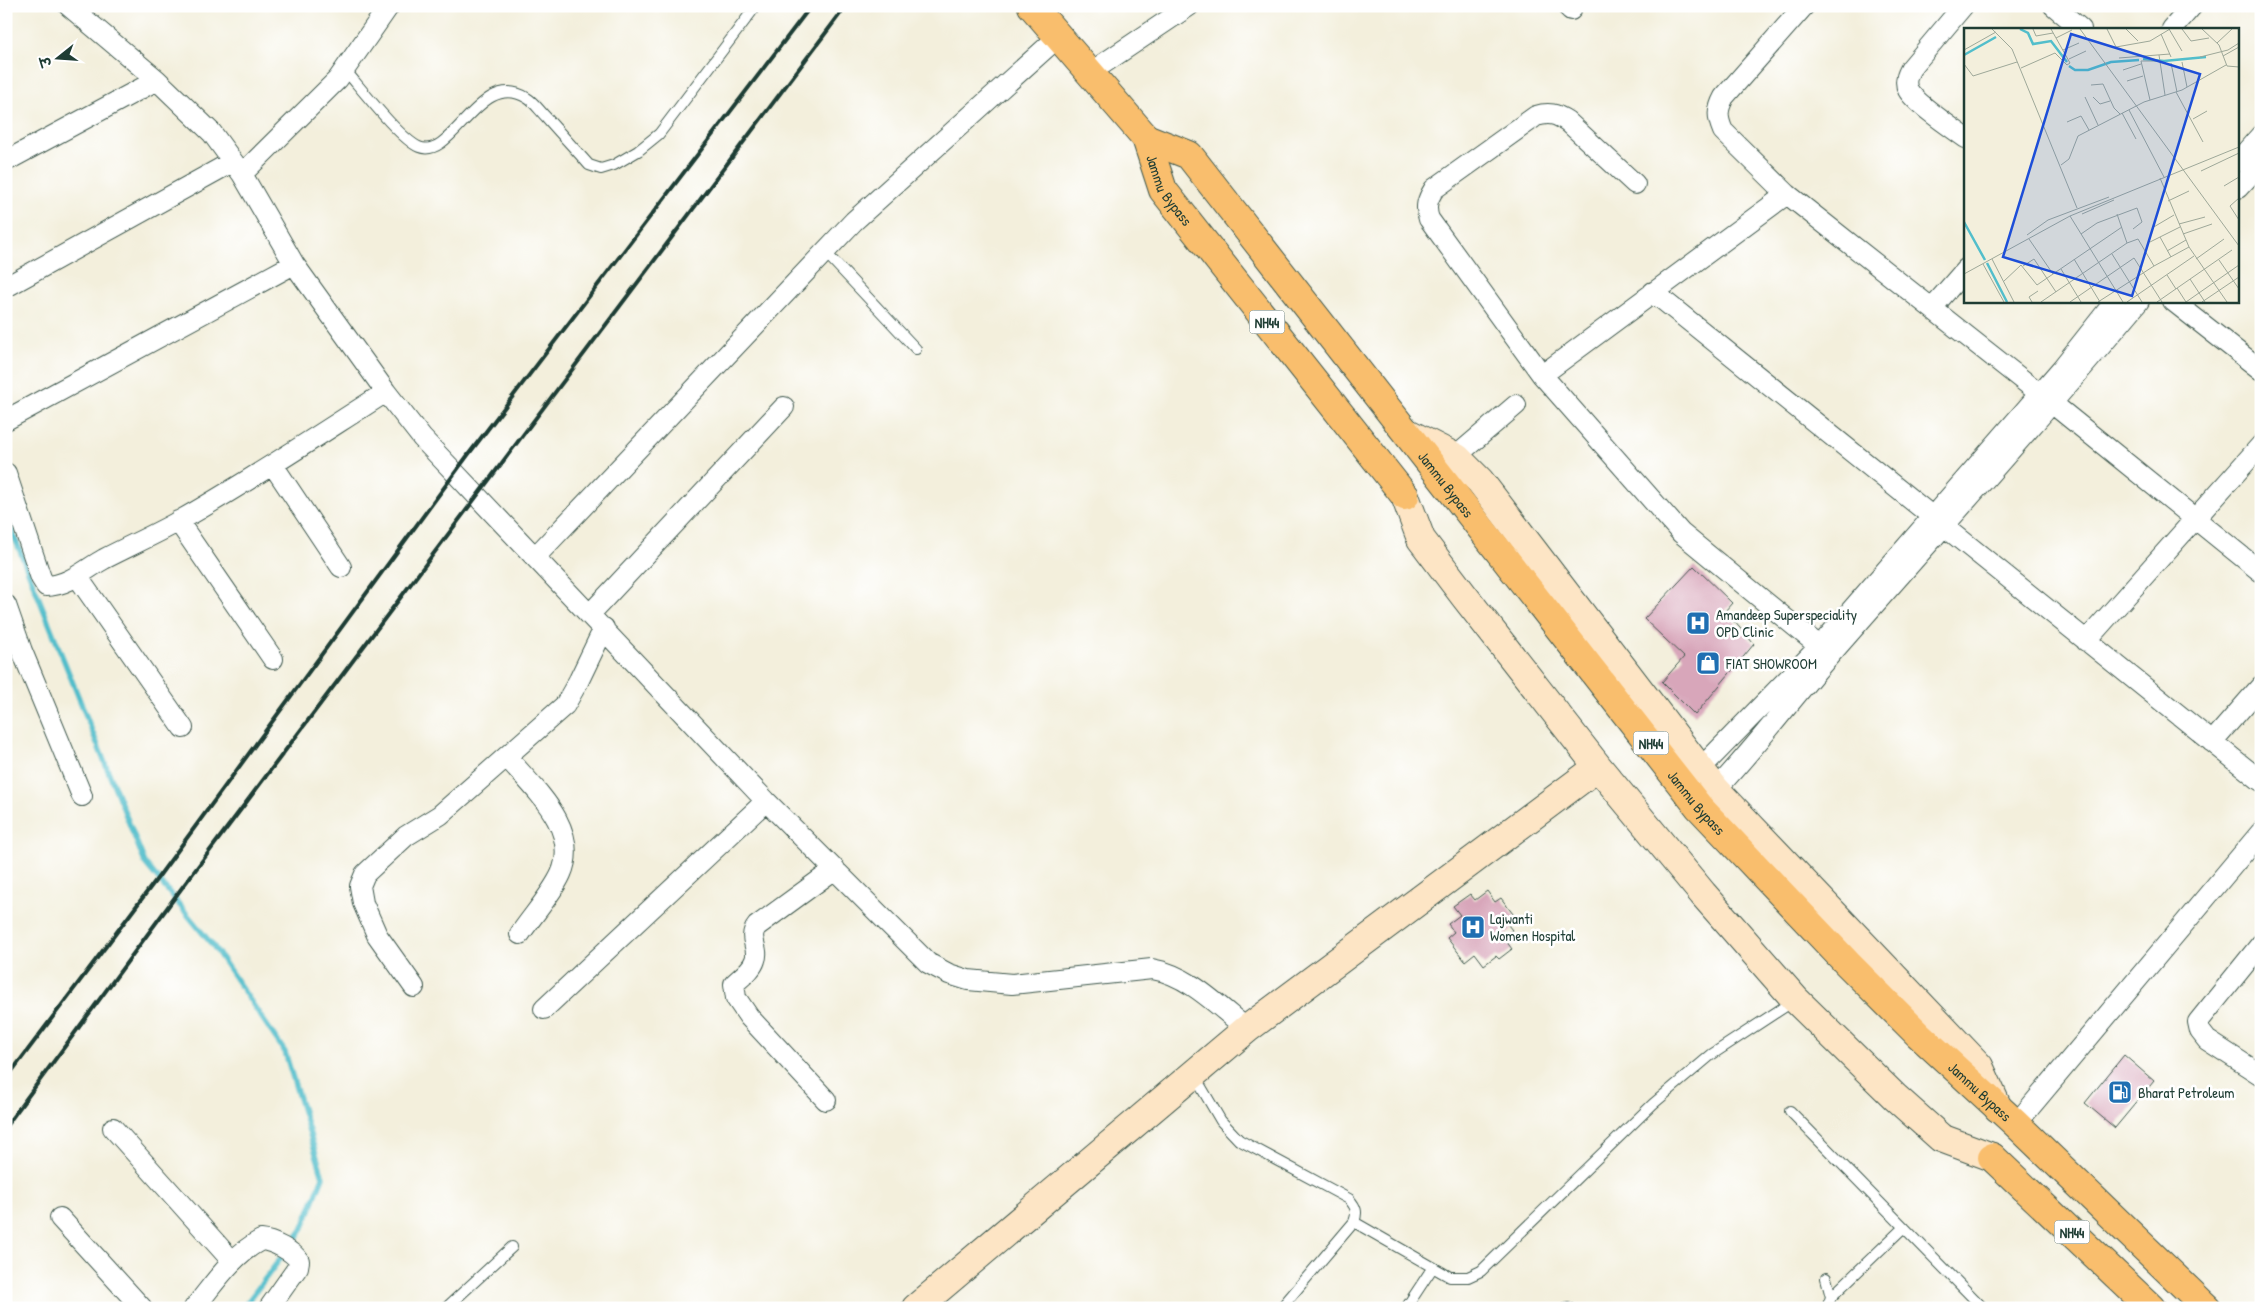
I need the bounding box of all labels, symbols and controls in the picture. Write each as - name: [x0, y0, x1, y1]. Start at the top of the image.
- inset map: [1964, 28, 2240, 302]
- north arrow: [32, 32, 82, 82]
- text: उ: [34, 53, 56, 71]
- street label: Jammu Bypass: [1142, 152, 1198, 230]
- road number: NH44: [1250, 311, 1284, 334]
- street label: Jammu Bypass: [1414, 446, 1479, 522]
- place label: Amandeep Superspeciality OPD Clinic: [1716, 604, 1857, 642]
- hospital icon: Amandeep Superspeciality OPD Clinic: [1685, 610, 1711, 636]
- shop icon: FIAT SHOWROOM: [1695, 650, 1721, 676]
- place label: FIAT SHOWROOM: [1725, 653, 1817, 674]
- road number: NH44: [1634, 731, 1668, 754]
- street label: Jammu Bypass: [1663, 765, 1731, 839]
- place label: Lajwanti Women Hospital: [1490, 908, 1575, 946]
- hospital icon: Lajwanti Women Hospital: [1460, 914, 1486, 940]
- street label: Jammu Bypass: [1944, 1057, 2017, 1126]
- fuel station icon: Bharat Petroleum: [2107, 1079, 2133, 1105]
- place label: Bharat Petroleum: [2138, 1082, 2234, 1103]
- road number: NH44: [2054, 1220, 2090, 1244]

